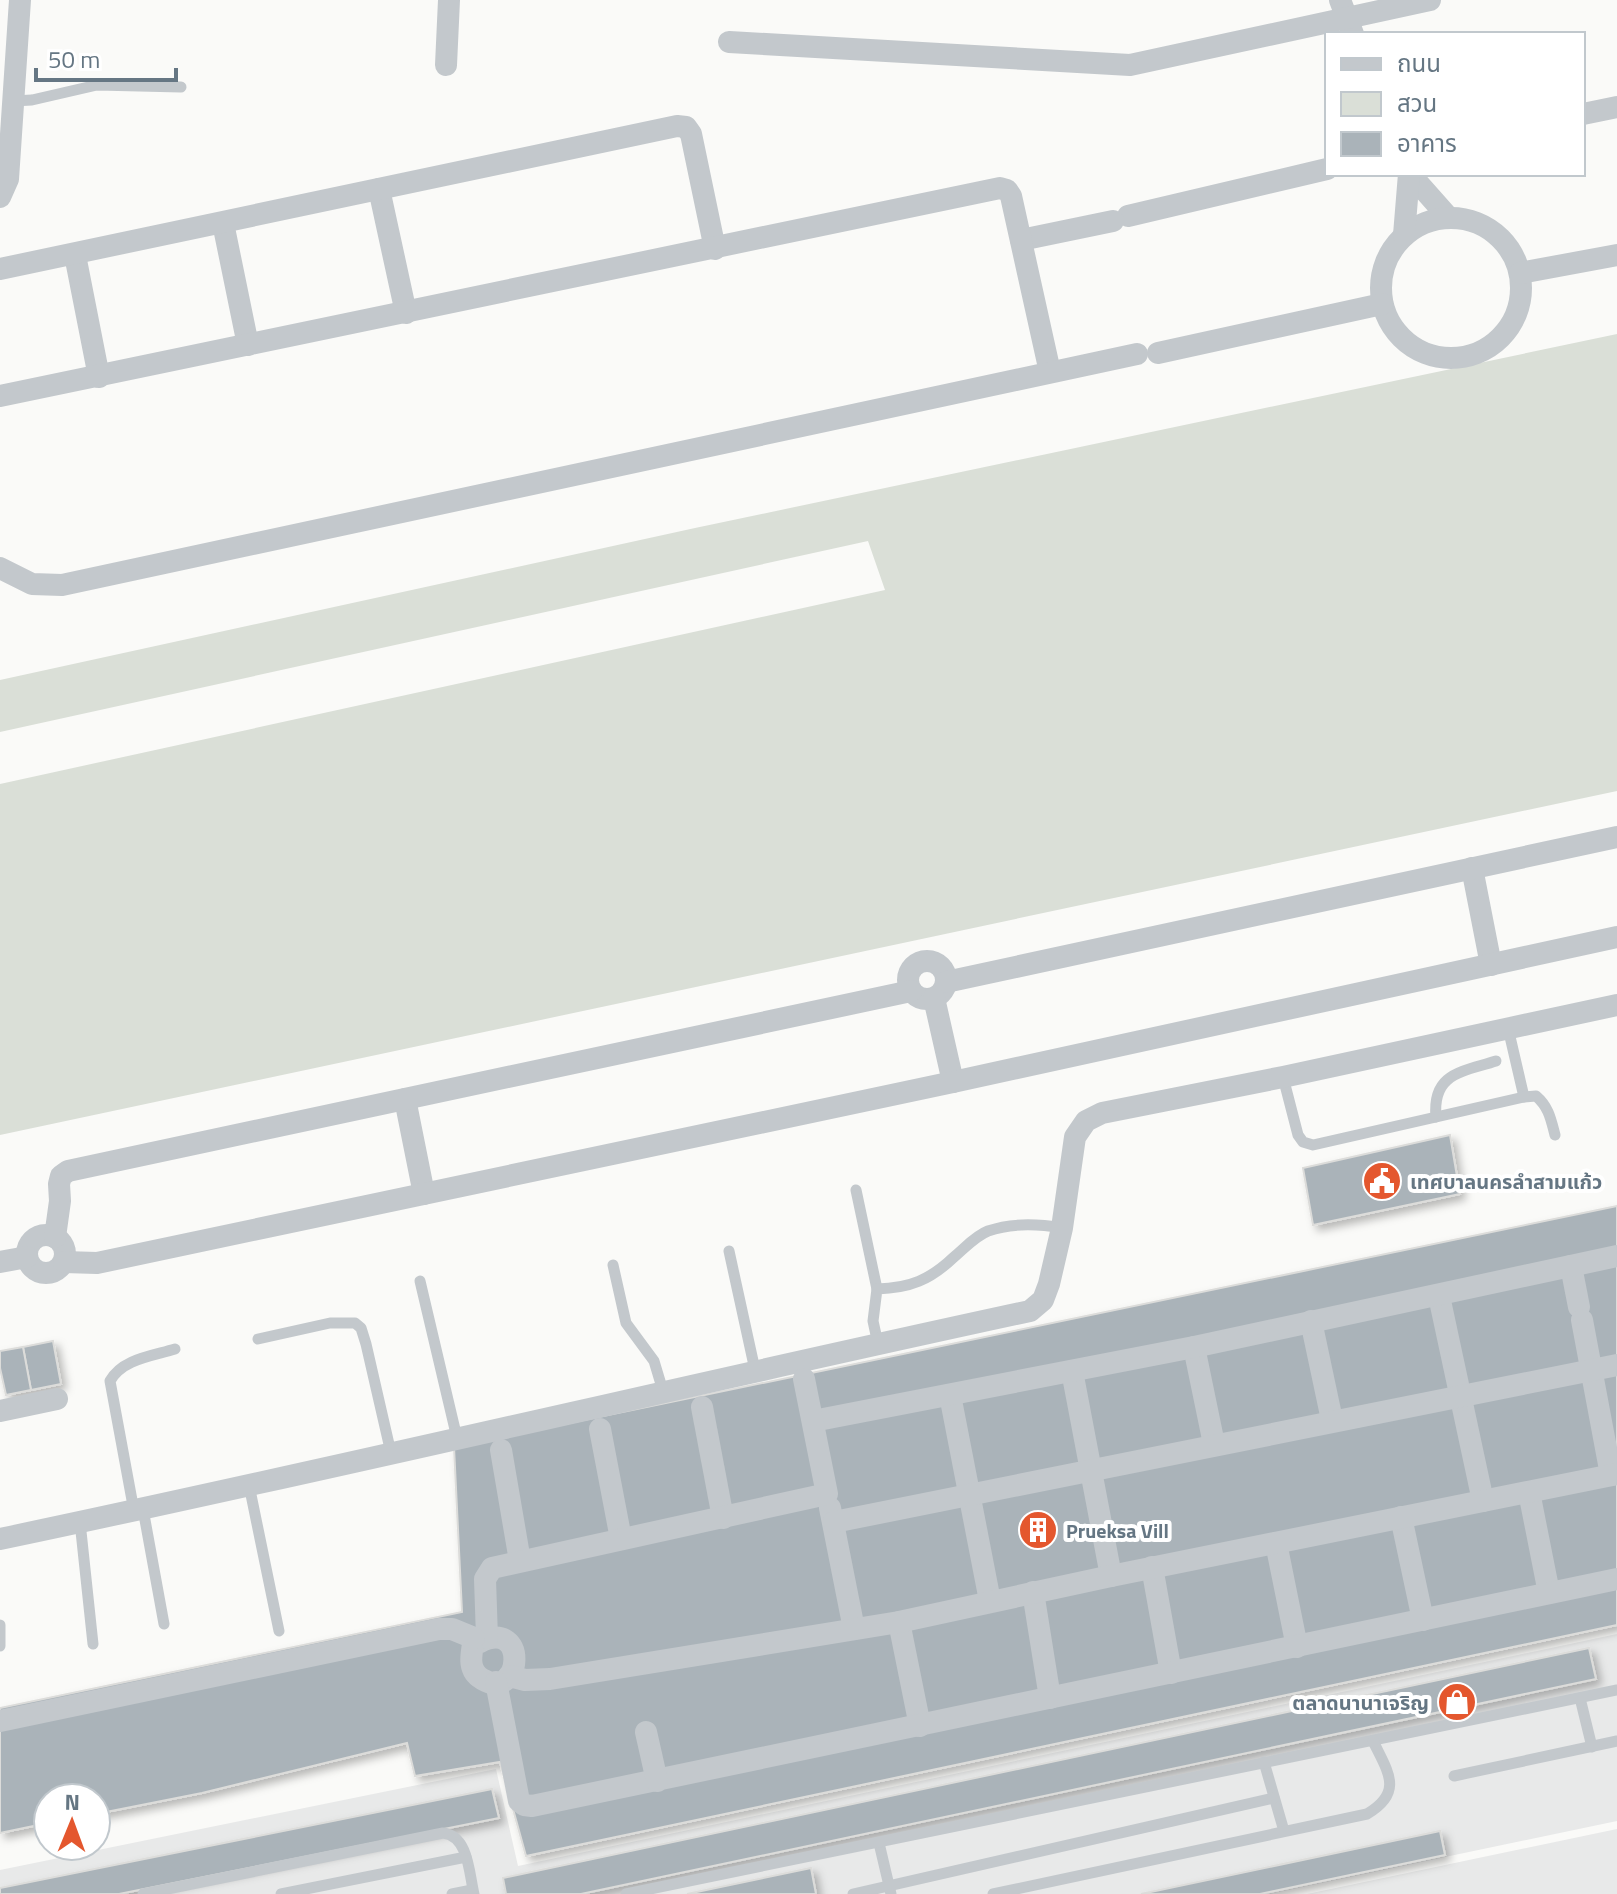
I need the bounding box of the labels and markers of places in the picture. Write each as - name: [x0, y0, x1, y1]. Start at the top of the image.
- public building icon: เทศบาลนครลำสามแก้ว: [1361, 1160, 1403, 1202]
- place label: เทศบาลนครลำสามแก้ว: [1410, 1166, 1602, 1197]
- building icon: Prueksa Vill: [1017, 1509, 1059, 1551]
- place label: Prueksa Vill: [1066, 1515, 1169, 1546]
- shop icon: ตลาดนานาเจริญ: [1436, 1681, 1478, 1723]
- place label: ตลาดนานาเจริญ: [1292, 1687, 1429, 1718]

